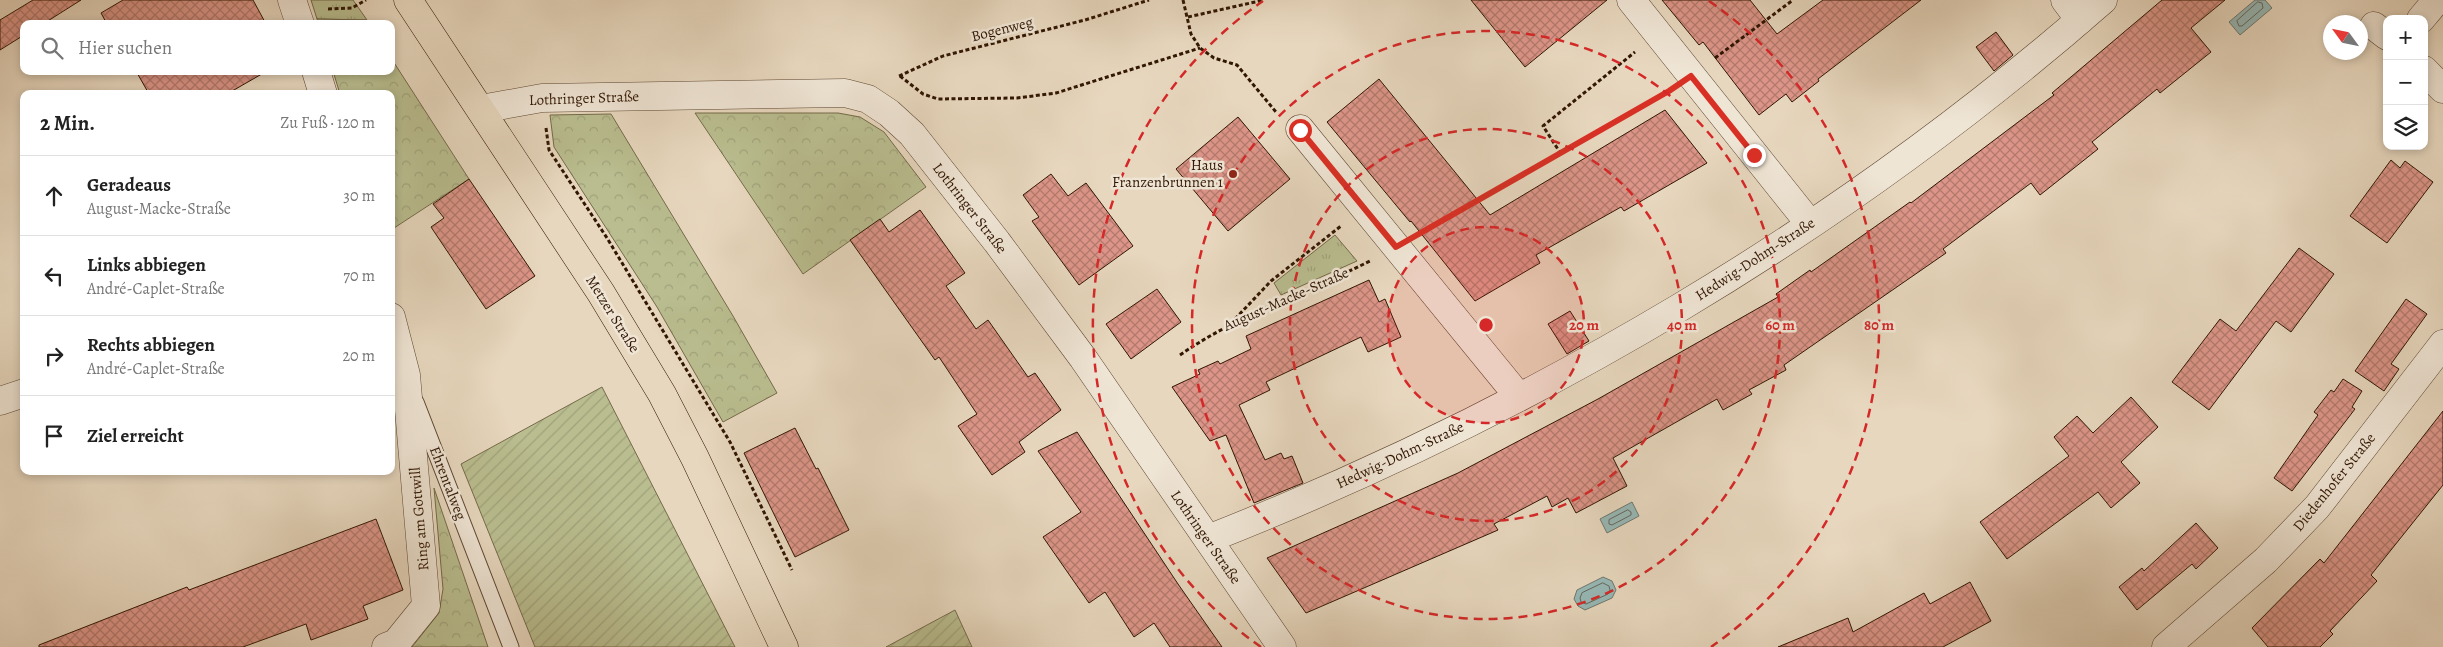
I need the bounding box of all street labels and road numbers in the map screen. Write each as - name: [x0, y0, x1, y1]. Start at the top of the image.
- street label: Bogenweg: [969, 12, 1035, 46]
- street label: Lothringer Straße: [529, 86, 640, 110]
- street label: Lothringer Straße: [928, 158, 1012, 258]
- street label: Hedwig-Dohm-Straße: [1691, 213, 1819, 305]
- street label: August-Macke-Straße: [1219, 262, 1352, 336]
- street label: Metzer Straße: [581, 272, 645, 357]
- street label: Hedwig-Dohm-Straße: [1333, 417, 1467, 493]
- street label: Diedenhofer Straße: [2288, 428, 2380, 535]
- street label: Ehrentalweg: [425, 443, 471, 523]
- street label: Ring am Gottwill: [404, 466, 433, 571]
- street label: Lothringer Straße: [1166, 486, 1246, 588]

